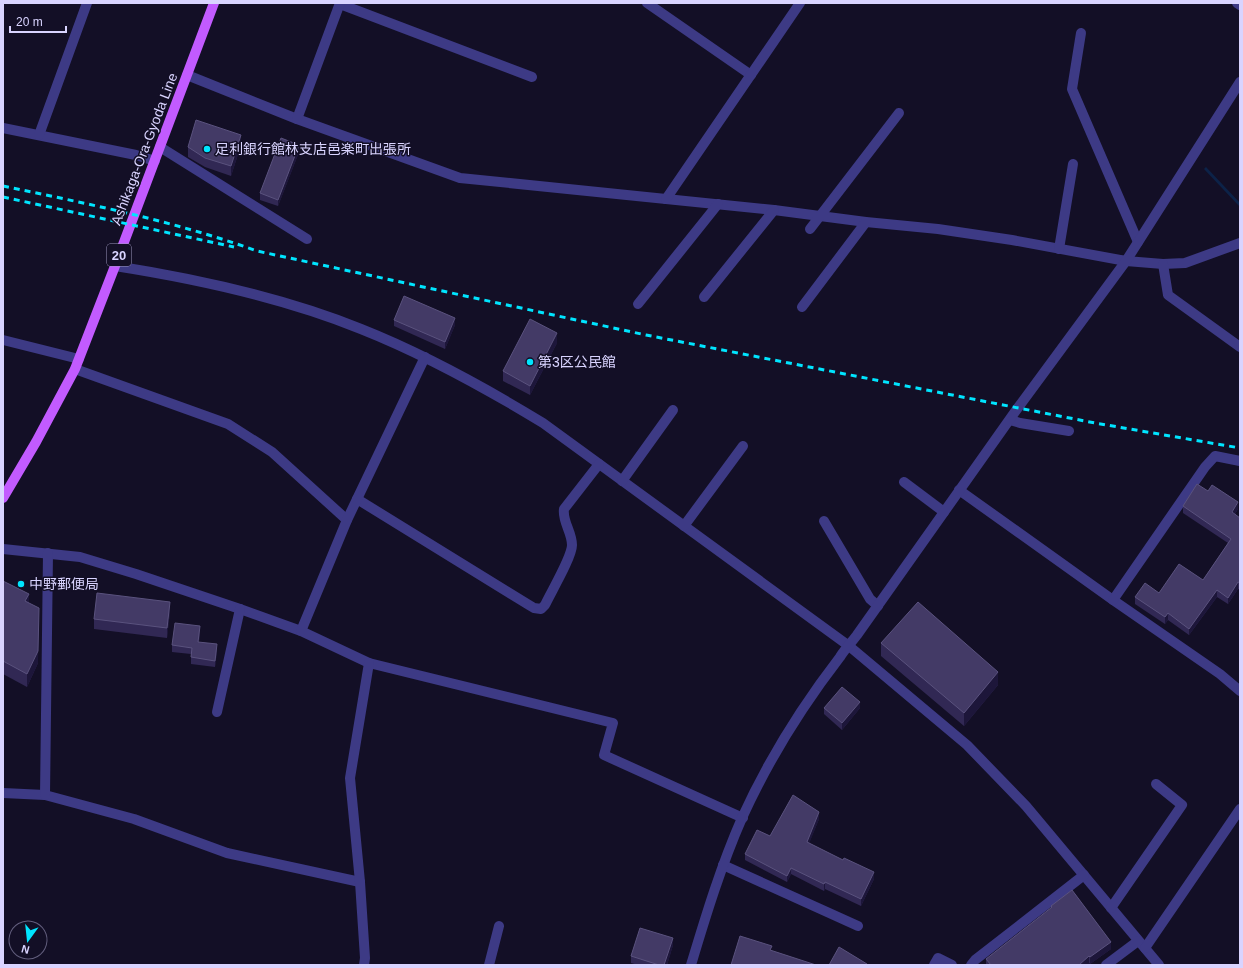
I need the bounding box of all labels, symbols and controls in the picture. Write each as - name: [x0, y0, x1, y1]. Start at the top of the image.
- scale bar: [10, 8, 66, 34]
- text: 20 m: [16, 15, 43, 29]
- street label: Ashikaga-Ora-Gyoda Line: [108, 70, 181, 227]
- place label: 足利銀行館林支店邑楽町出張所: [215, 141, 411, 157]
- marker: 足利銀行館林支店邑楽町出張所: [202, 144, 212, 154]
- road number: 20: [107, 244, 131, 266]
- place label: 第3区公民館: [538, 354, 616, 370]
- marker: 第3区公民館: [525, 357, 535, 367]
- place label: 中野郵便局: [29, 576, 99, 592]
- marker: 中野郵便局: [16, 579, 26, 589]
- north arrow: [8, 920, 48, 960]
- text: N: [20, 943, 31, 956]

